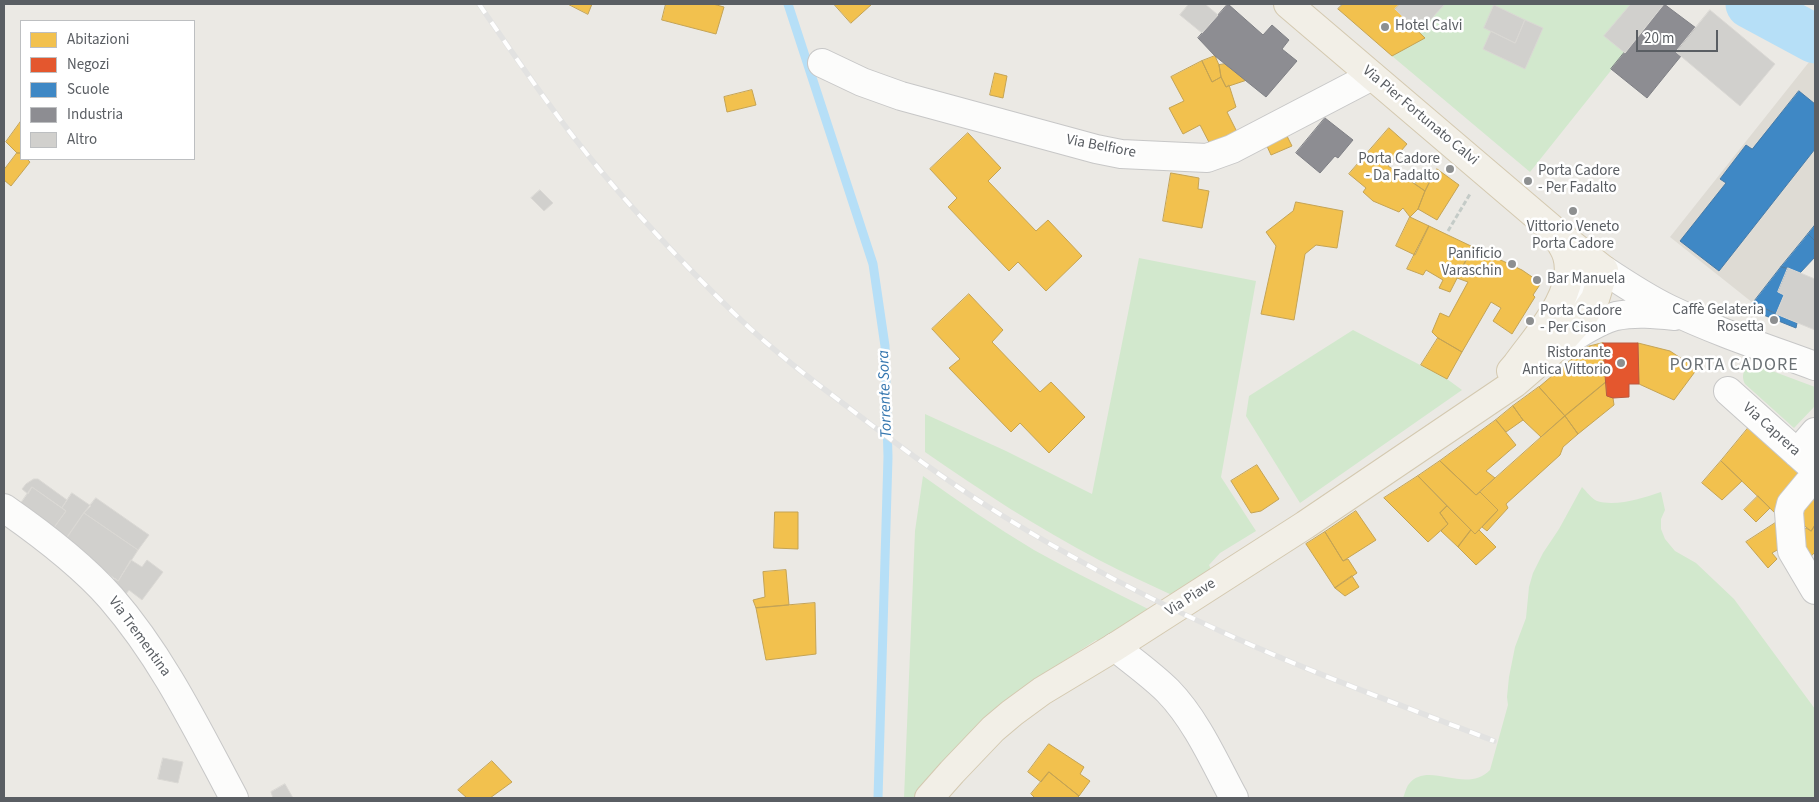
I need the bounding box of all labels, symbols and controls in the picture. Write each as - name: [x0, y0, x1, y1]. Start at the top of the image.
- place label: Hotel Calvi: [1395, 18, 1462, 36]
- legend: [20, 20, 195, 160]
- scale bar: [1639, 20, 1722, 52]
- marker: Hotel Calvi: [1379, 21, 1391, 33]
- text: 20 m: [1644, 28, 1674, 49]
- text: Abitazioni: [67, 29, 130, 50]
- text: Negozi: [67, 54, 109, 75]
- street label: Via Pier Fortunato Calvi: [1358, 62, 1482, 170]
- text: Scuole: [67, 79, 109, 100]
- text: Industria: [67, 104, 123, 125]
- text: Altro: [67, 129, 97, 150]
- street label: Via Belfiore: [1065, 131, 1137, 163]
- place label: Porta Cadore - Da Fadalto: [1358, 151, 1440, 186]
- marker: Porta Cadore - Da Fadalto: [1444, 163, 1456, 175]
- place label: Porta Cadore - Per Fadalto: [1538, 163, 1620, 198]
- marker: Porta Cadore - Per Fadalto: [1522, 175, 1534, 187]
- marker: Vittorio Veneto Porta Cadore: [1567, 205, 1579, 217]
- place label: Vittorio Veneto Porta Cadore: [1527, 219, 1619, 254]
- place label: Panificio Varaschin: [1441, 246, 1502, 281]
- marker: Panificio Varaschin: [1506, 258, 1518, 270]
- place label: Bar Manuela: [1547, 271, 1625, 289]
- marker: Bar Manuela: [1531, 274, 1543, 286]
- place label: Caffè Gelateria Rosetta: [1672, 302, 1764, 337]
- place label: Porta Cadore - Per Cison: [1540, 303, 1622, 338]
- marker: Caffè Gelateria Rosetta: [1768, 314, 1780, 326]
- marker: Porta Cadore - Per Cison: [1524, 315, 1536, 327]
- place label: Ristorante Antica Vittorio: [1522, 345, 1611, 380]
- water label: Torrente Sora: [875, 350, 897, 438]
- district label: PORTA CADORE: [1668, 355, 1800, 377]
- marker: Ristorante Antica Vittorio: [1615, 357, 1627, 369]
- street label: Via Caprera: [1738, 399, 1804, 461]
- street label: Via Piave: [1163, 575, 1219, 621]
- street label: Via Trementina: [104, 594, 174, 680]

